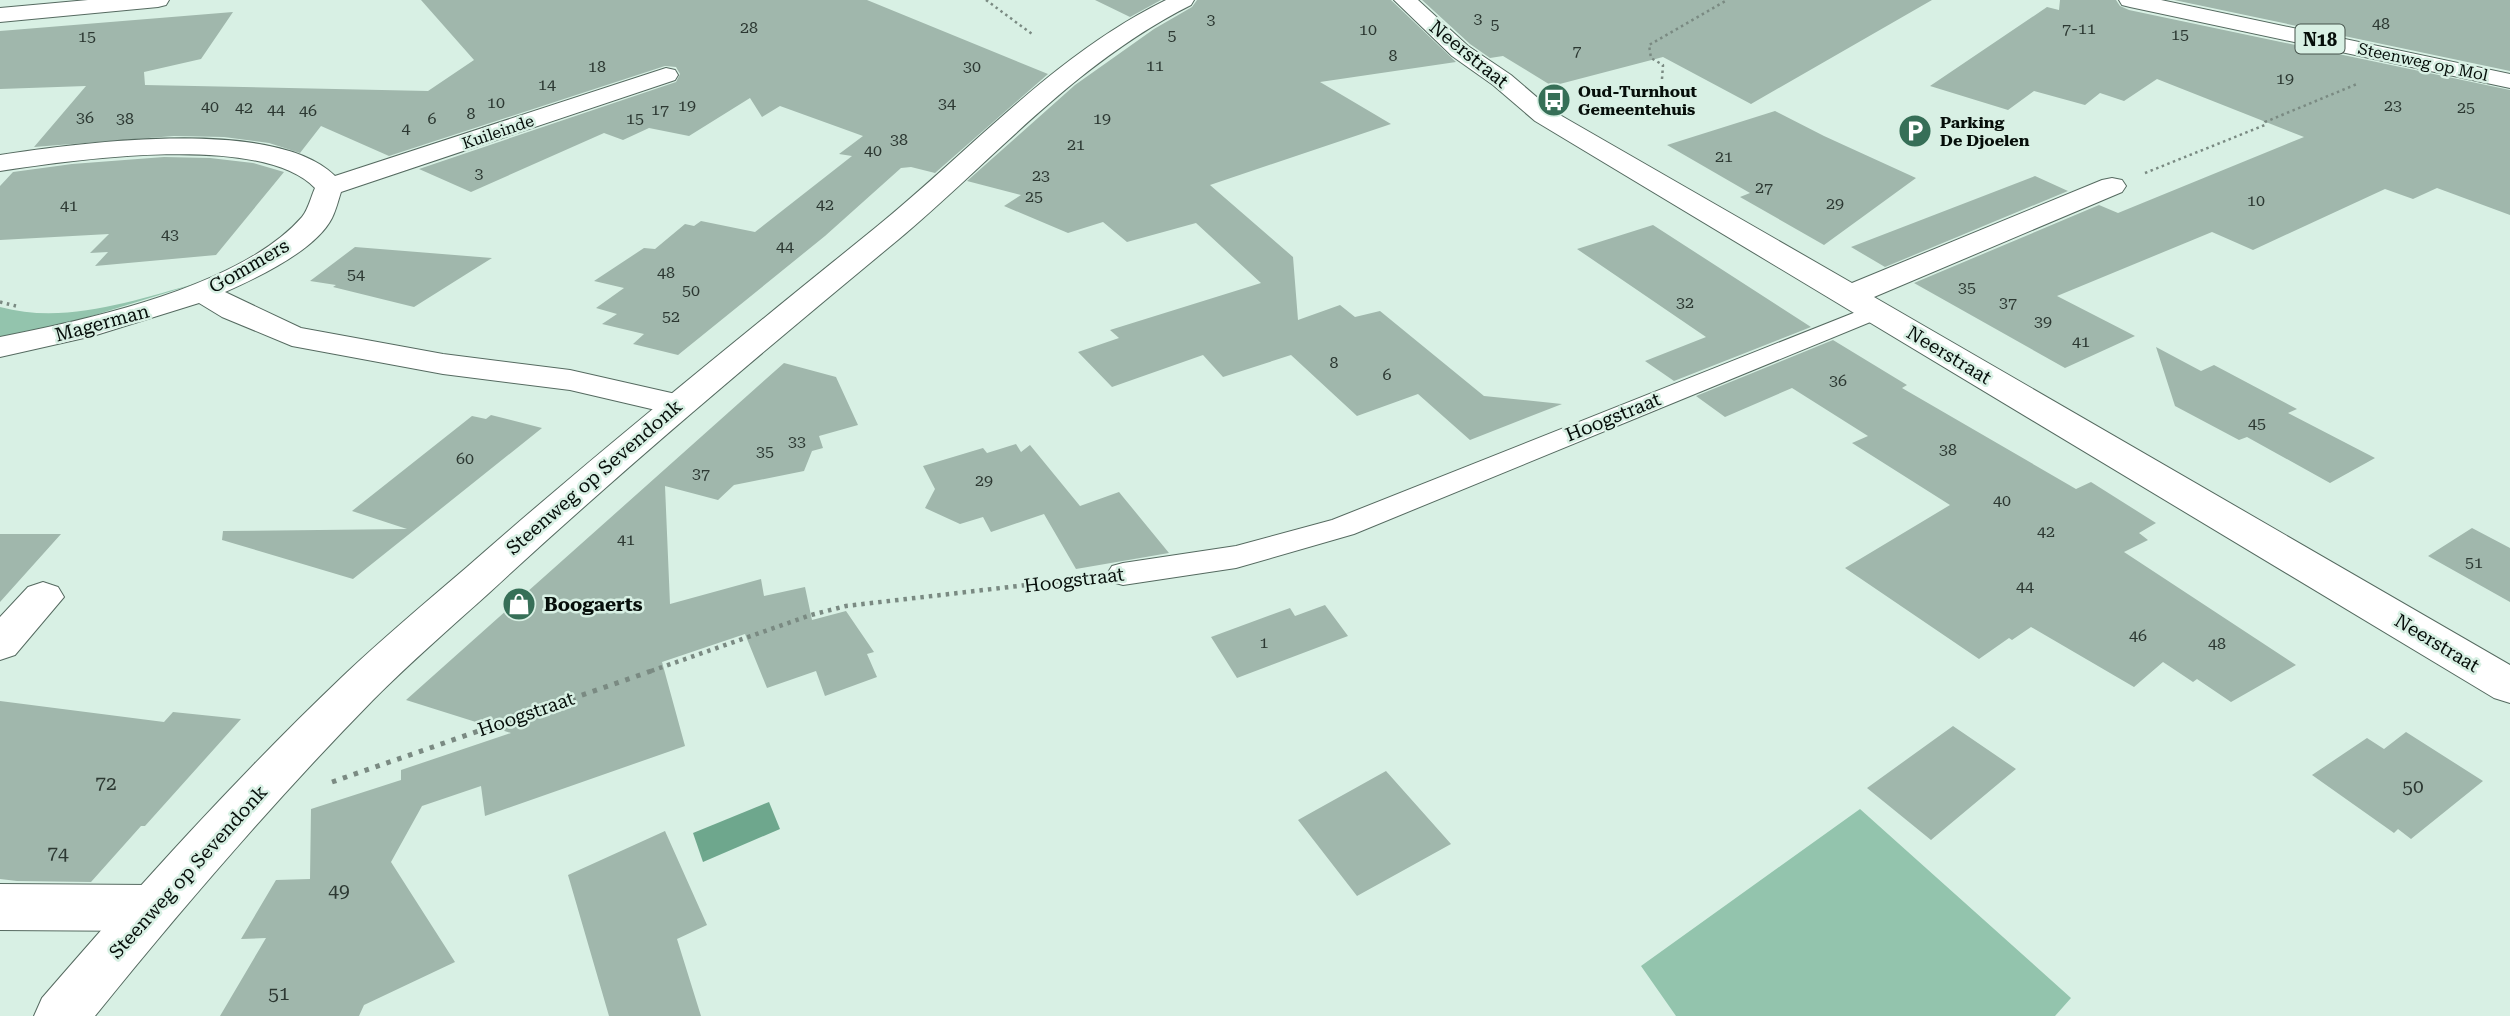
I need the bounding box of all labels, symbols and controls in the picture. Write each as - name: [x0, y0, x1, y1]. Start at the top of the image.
- house number: 3: [1474, 9, 1483, 28]
- house number: 3: [1207, 10, 1216, 29]
- house number: 48: [2372, 14, 2390, 33]
- street label: Neerstraat: [1425, 15, 1513, 93]
- house number: 5: [1491, 15, 1500, 34]
- house number: 28: [740, 18, 758, 37]
- house number: 7-11: [2062, 19, 2096, 38]
- house number: 10: [1359, 20, 1377, 39]
- road number: N18: [2296, 24, 2344, 54]
- house number: 15: [2171, 25, 2189, 44]
- house number: 5: [1168, 26, 1177, 45]
- house number: 15: [78, 27, 96, 46]
- street label: Steenweg op Mol: [2356, 39, 2490, 85]
- house number: 7: [1573, 41, 1582, 60]
- house number: 8: [1389, 46, 1398, 65]
- house number: 11: [1146, 56, 1164, 75]
- house number: 18: [588, 57, 606, 76]
- house number: 30: [963, 57, 981, 76]
- house number: 19: [2276, 69, 2294, 88]
- house number: 14: [538, 75, 556, 94]
- bus stop icon: Oud-Turnhout Gemeentehuis: [1535, 81, 1573, 119]
- place label: Oud-Turnhout Gemeentehuis: [1578, 82, 1698, 119]
- house number: 10: [487, 93, 505, 112]
- house number: 34: [938, 94, 956, 113]
- house number: 19: [678, 96, 696, 115]
- house number: 23: [2384, 96, 2402, 115]
- house number: 40: [201, 97, 219, 116]
- house number: 42: [235, 98, 253, 117]
- house number: 25: [2457, 98, 2475, 117]
- house number: 44: [267, 100, 285, 119]
- house number: 17: [651, 100, 669, 119]
- house number: 46: [299, 101, 317, 120]
- house number: 8: [467, 104, 476, 123]
- house number: 36: [76, 108, 94, 127]
- house number: 38: [116, 109, 134, 128]
- house number: 6: [428, 109, 437, 128]
- house number: 15: [626, 109, 644, 128]
- house number: 19: [1093, 109, 1111, 128]
- street label: Kuileinde: [460, 111, 536, 153]
- parking icon: Parking De Djoelen: [1896, 112, 1934, 150]
- place label: Parking De Djoelen: [1940, 113, 2030, 150]
- house number: 4: [402, 119, 411, 138]
- house number: 38: [890, 130, 908, 149]
- house number: 21: [1067, 135, 1085, 154]
- house number: 40: [864, 141, 882, 160]
- house number: 21: [1715, 147, 1733, 166]
- house number: 3: [475, 164, 484, 183]
- house number: 23: [1032, 166, 1050, 185]
- house number: 27: [1755, 178, 1773, 197]
- house number: 25: [1025, 187, 1043, 206]
- house number: 10: [2247, 191, 2265, 210]
- house number: 29: [1826, 194, 1844, 213]
- house number: 42: [816, 195, 834, 214]
- house number: 41: [60, 196, 78, 215]
- house number: 43: [161, 225, 179, 244]
- street label: Gommers: [205, 234, 293, 298]
- house number: 44: [776, 237, 794, 256]
- house number: 48: [657, 263, 675, 282]
- house number: 54: [347, 265, 365, 284]
- house number: 35: [1958, 278, 1976, 297]
- house number: 50: [682, 281, 700, 300]
- house number: 32: [1676, 293, 1694, 312]
- house number: 37: [1999, 293, 2017, 312]
- street label: Magerman: [52, 299, 152, 347]
- house number: 52: [662, 307, 680, 326]
- house number: 39: [2034, 312, 2052, 331]
- street label: Neerstraat: [1902, 321, 1996, 389]
- house number: 41: [2072, 332, 2090, 351]
- house number: 8: [1330, 353, 1339, 372]
- house number: 6: [1383, 365, 1392, 384]
- house number: 36: [1829, 371, 1847, 390]
- street label: Hoogstraat: [1562, 387, 1664, 447]
- street label: Steenweg op Sevendonk: [501, 394, 687, 560]
- house number: 45: [2248, 414, 2266, 433]
- house number: 33: [788, 432, 806, 451]
- house number: 38: [1939, 440, 1957, 459]
- house number: 35: [756, 442, 774, 461]
- house number: 60: [456, 449, 474, 468]
- house number: 37: [692, 464, 710, 483]
- house number: 29: [975, 471, 993, 490]
- house number: 40: [1993, 491, 2011, 510]
- house number: 42: [2037, 522, 2055, 541]
- house number: 41: [617, 530, 635, 549]
- house number: 51: [2465, 553, 2483, 572]
- street label: Hoogstraat: [1023, 562, 1125, 598]
- house number: 44: [2016, 577, 2034, 596]
- shop icon: Boogaerts: [500, 585, 538, 623]
- place label: Boogaerts: [544, 593, 643, 616]
- street label: Neerstraat: [2390, 609, 2484, 677]
- house number: 46: [2129, 626, 2147, 645]
- house number: 1: [1260, 633, 1269, 652]
- house number: 48: [2208, 634, 2226, 653]
- street label: Hoogstraat: [475, 687, 577, 741]
- house number: 72: [95, 772, 117, 795]
- house number: 50: [2402, 775, 2424, 798]
- street label: Steenweg op Sevendonk: [104, 781, 272, 963]
- house number: 74: [47, 842, 69, 865]
- house number: 49: [328, 879, 350, 902]
- house number: 51: [268, 982, 290, 1005]

